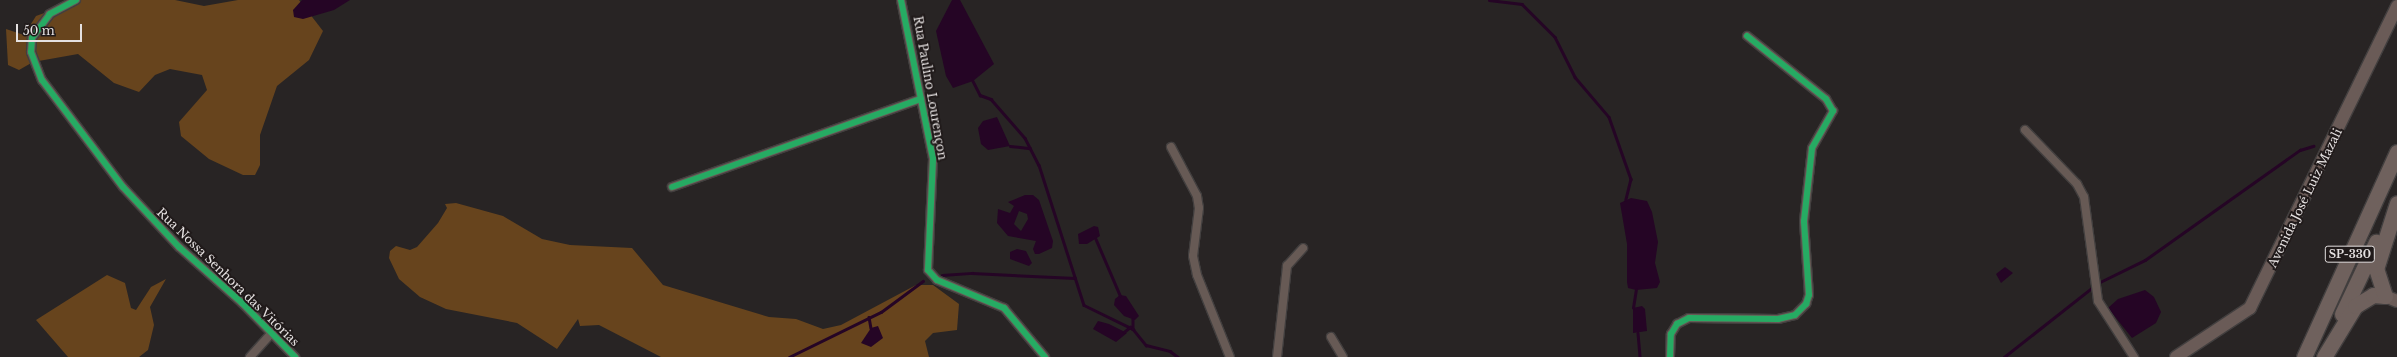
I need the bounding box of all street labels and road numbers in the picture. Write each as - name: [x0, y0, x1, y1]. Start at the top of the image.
- street label: Rua Paulino Lourençon: [910, 15, 950, 161]
- street label: Avenida José Luiz Mazali: [2265, 126, 2345, 270]
- street label: Rua Nossa Senhora das Vitórias: [154, 205, 302, 349]
- road number: SP-330: [2324, 245, 2376, 263]

